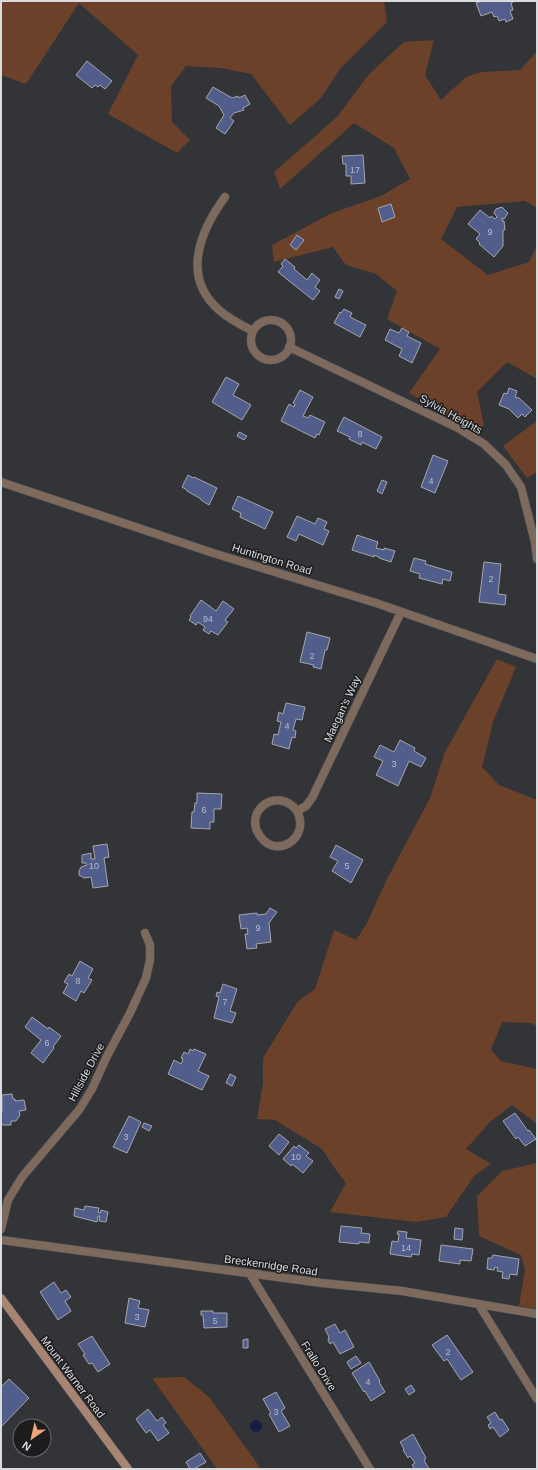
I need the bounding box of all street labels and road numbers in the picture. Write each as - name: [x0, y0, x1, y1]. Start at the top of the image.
- street label: Sylvia Heights: [418, 392, 485, 436]
- street label: Huntington Road: [231, 541, 313, 577]
- street label: Maegan's Way: [321, 673, 363, 744]
- street label: Hillside Drive: [66, 1041, 106, 1103]
- street label: Breckenridge Road: [224, 1253, 318, 1277]
- street label: Mount Warner Road: [39, 1334, 107, 1420]
- street label: Frallo Drive: [299, 1339, 339, 1393]

